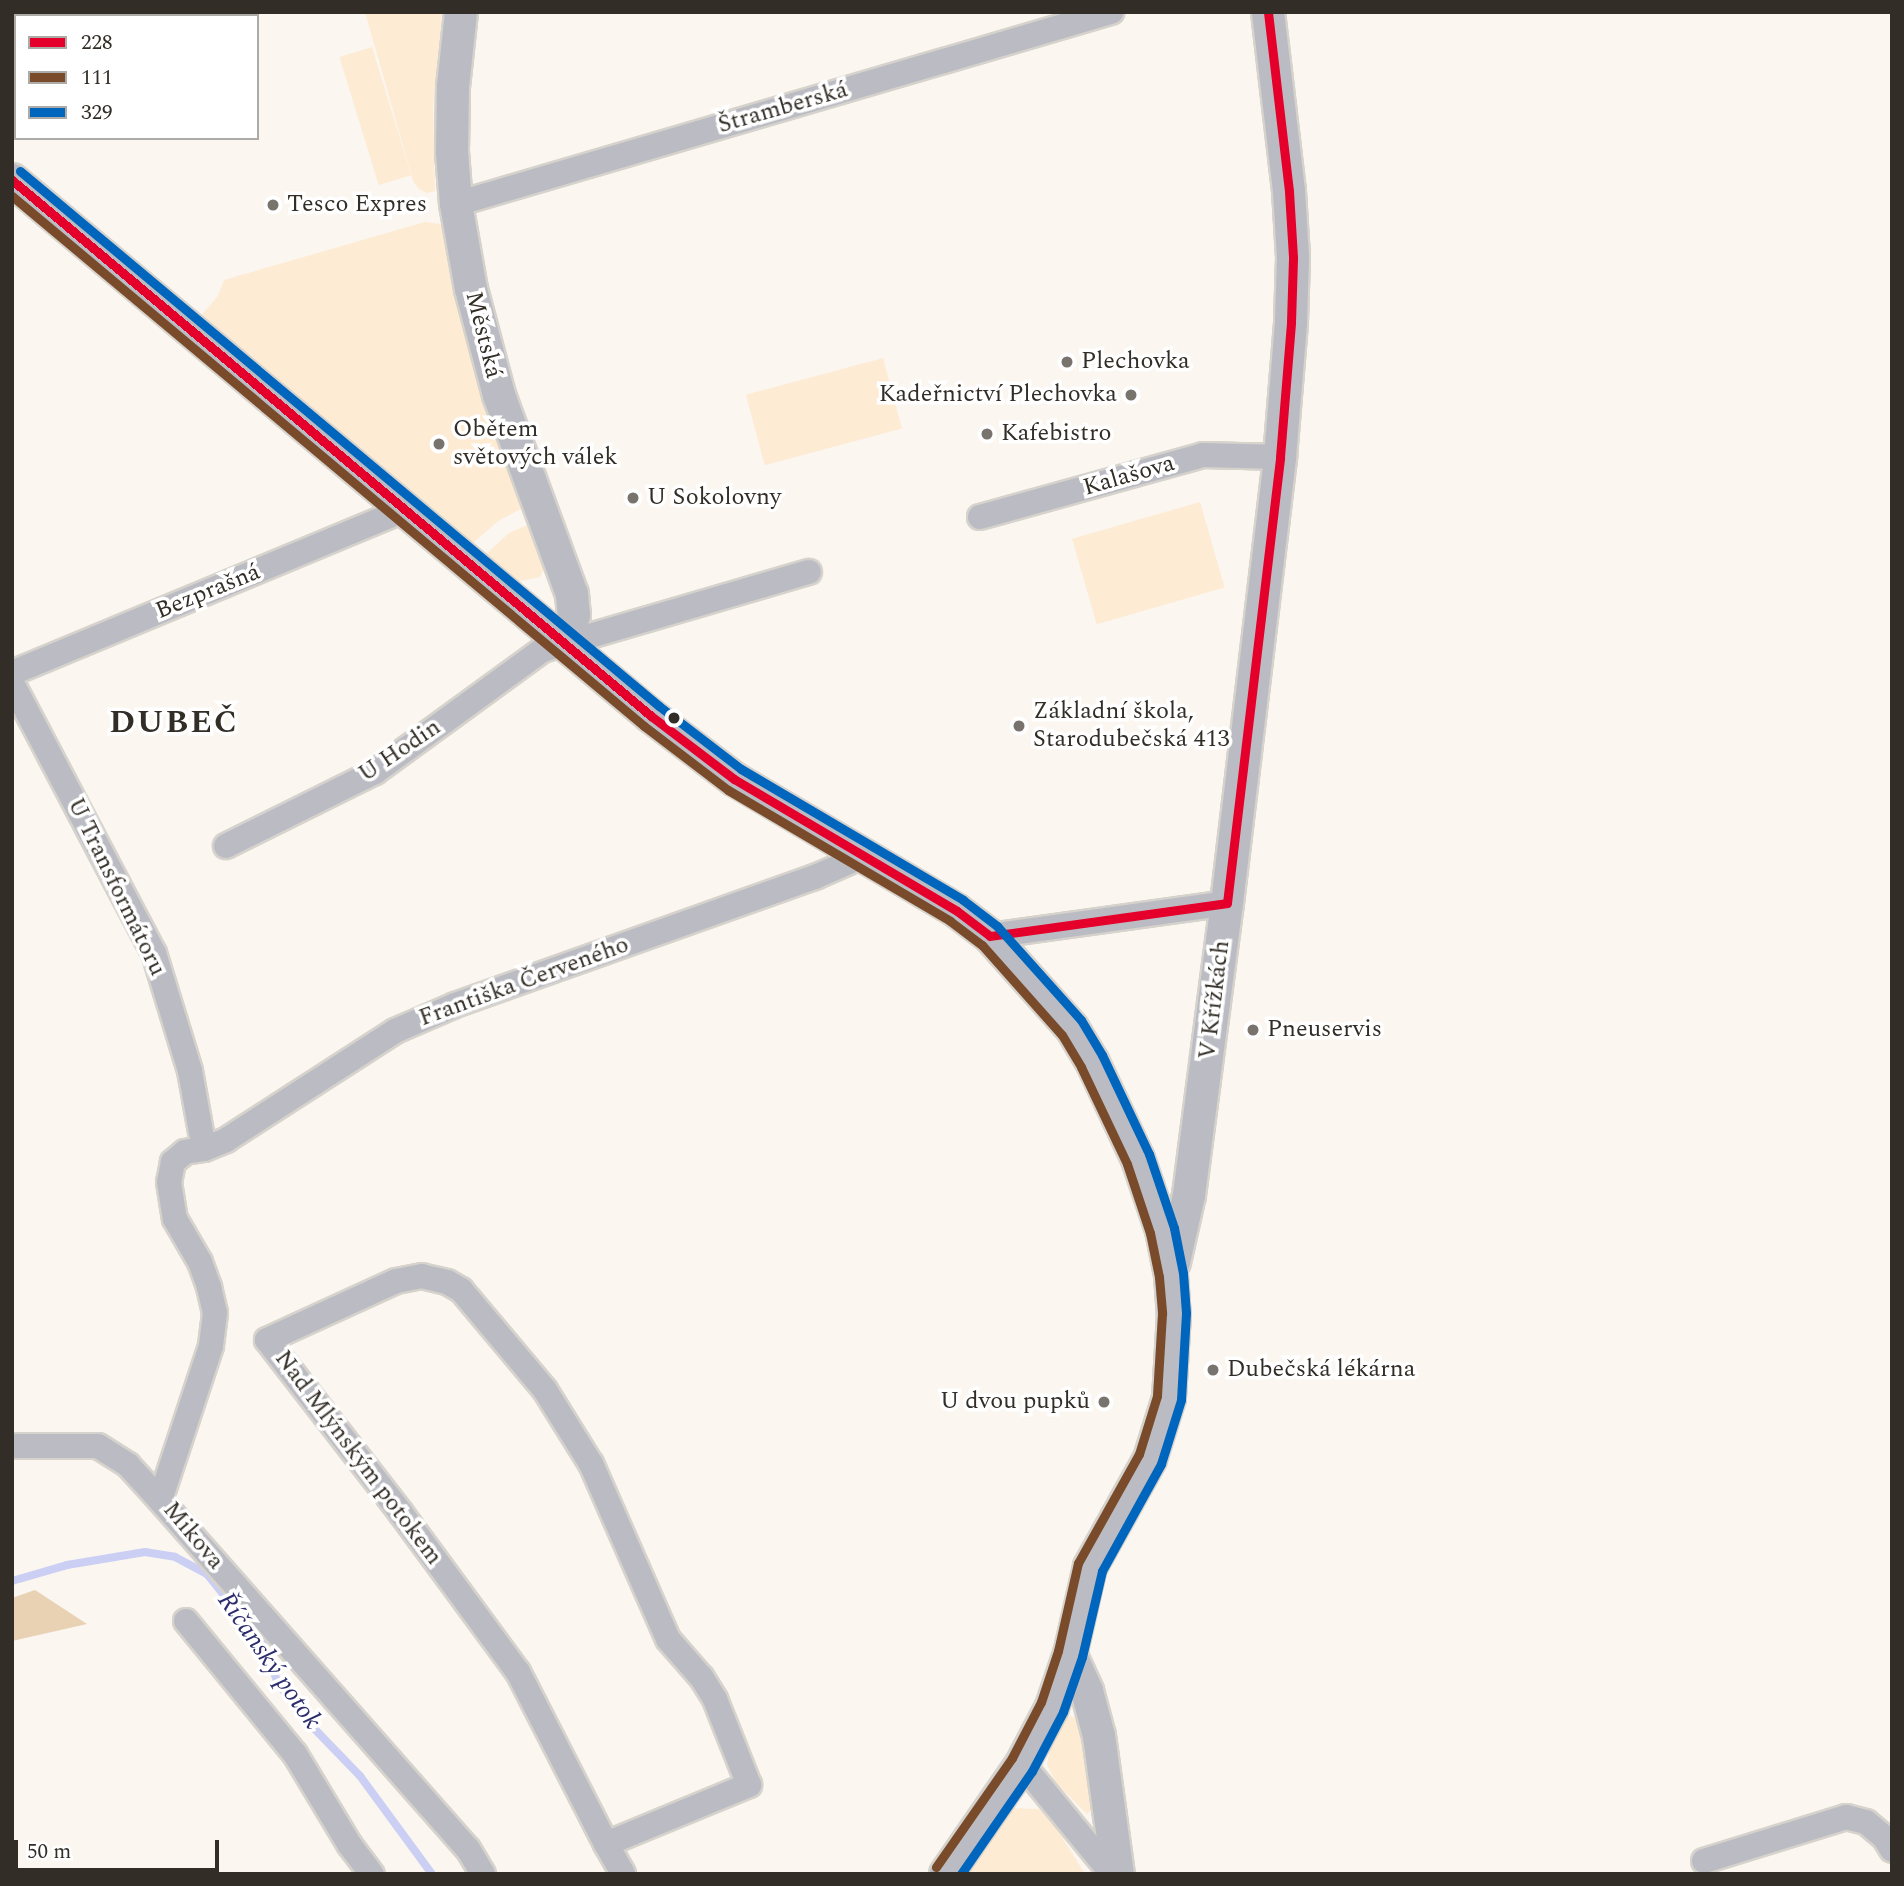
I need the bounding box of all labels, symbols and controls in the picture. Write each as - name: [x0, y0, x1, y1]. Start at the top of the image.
- legend: [14, 14, 259, 140]
- text: 228: [81, 27, 113, 59]
- text: 111: [81, 62, 113, 94]
- street label: Štramberská: [715, 76, 851, 140]
- text: 329: [81, 97, 113, 129]
- place label: Tesco Expres: [287, 191, 427, 219]
- marker: Tesco Expres: [265, 197, 281, 213]
- street label: Městská: [458, 289, 508, 381]
- place label: Plechovka: [1081, 348, 1190, 376]
- marker: Plechovka: [1059, 354, 1075, 370]
- place label: Kadeřnictví Plechovka: [879, 381, 1117, 409]
- marker: Kadeřnictví Plechovka: [1123, 387, 1139, 403]
- place label: Obětem světových válek: [453, 416, 618, 472]
- place label: Kafebistro: [1001, 420, 1111, 448]
- marker: Kafebistro: [979, 426, 995, 442]
- marker: Obětem světových válek: [431, 436, 447, 452]
- street label: Kalašova: [1080, 449, 1178, 503]
- place label: U Sokolovny: [647, 484, 781, 512]
- marker: U Sokolovny: [625, 490, 641, 506]
- street label: Bezprašná: [151, 558, 265, 626]
- place label: Základní škola, Starodubečská 413: [1033, 698, 1230, 754]
- district label: DUBEČ: [110, 704, 238, 742]
- unlabelled marker: [667, 711, 681, 725]
- street label: U Hodin: [353, 713, 447, 789]
- marker: Základní škola, Starodubečská 413: [1011, 718, 1027, 734]
- street label: U Transformátoru: [61, 793, 171, 981]
- street label: Františka Červeného: [415, 931, 633, 1033]
- street label: V Křížkách: [1193, 939, 1237, 1061]
- place label: Pneuservis: [1267, 1016, 1382, 1044]
- marker: Pneuservis: [1245, 1022, 1261, 1038]
- street label: Nad Mlýnským potokem: [268, 1345, 448, 1571]
- place label: Dubečská lékárna: [1227, 1356, 1415, 1384]
- marker: Dubečská lékárna: [1205, 1362, 1221, 1378]
- place label: U dvou pupků: [940, 1388, 1090, 1416]
- marker: U dvou pupků: [1096, 1394, 1112, 1410]
- street label: Mikova: [156, 1496, 230, 1576]
- water label: Říčanský potok: [210, 1586, 328, 1736]
- scale bar: [18, 1826, 222, 1870]
- text: 50 m: [27, 1836, 71, 1868]

